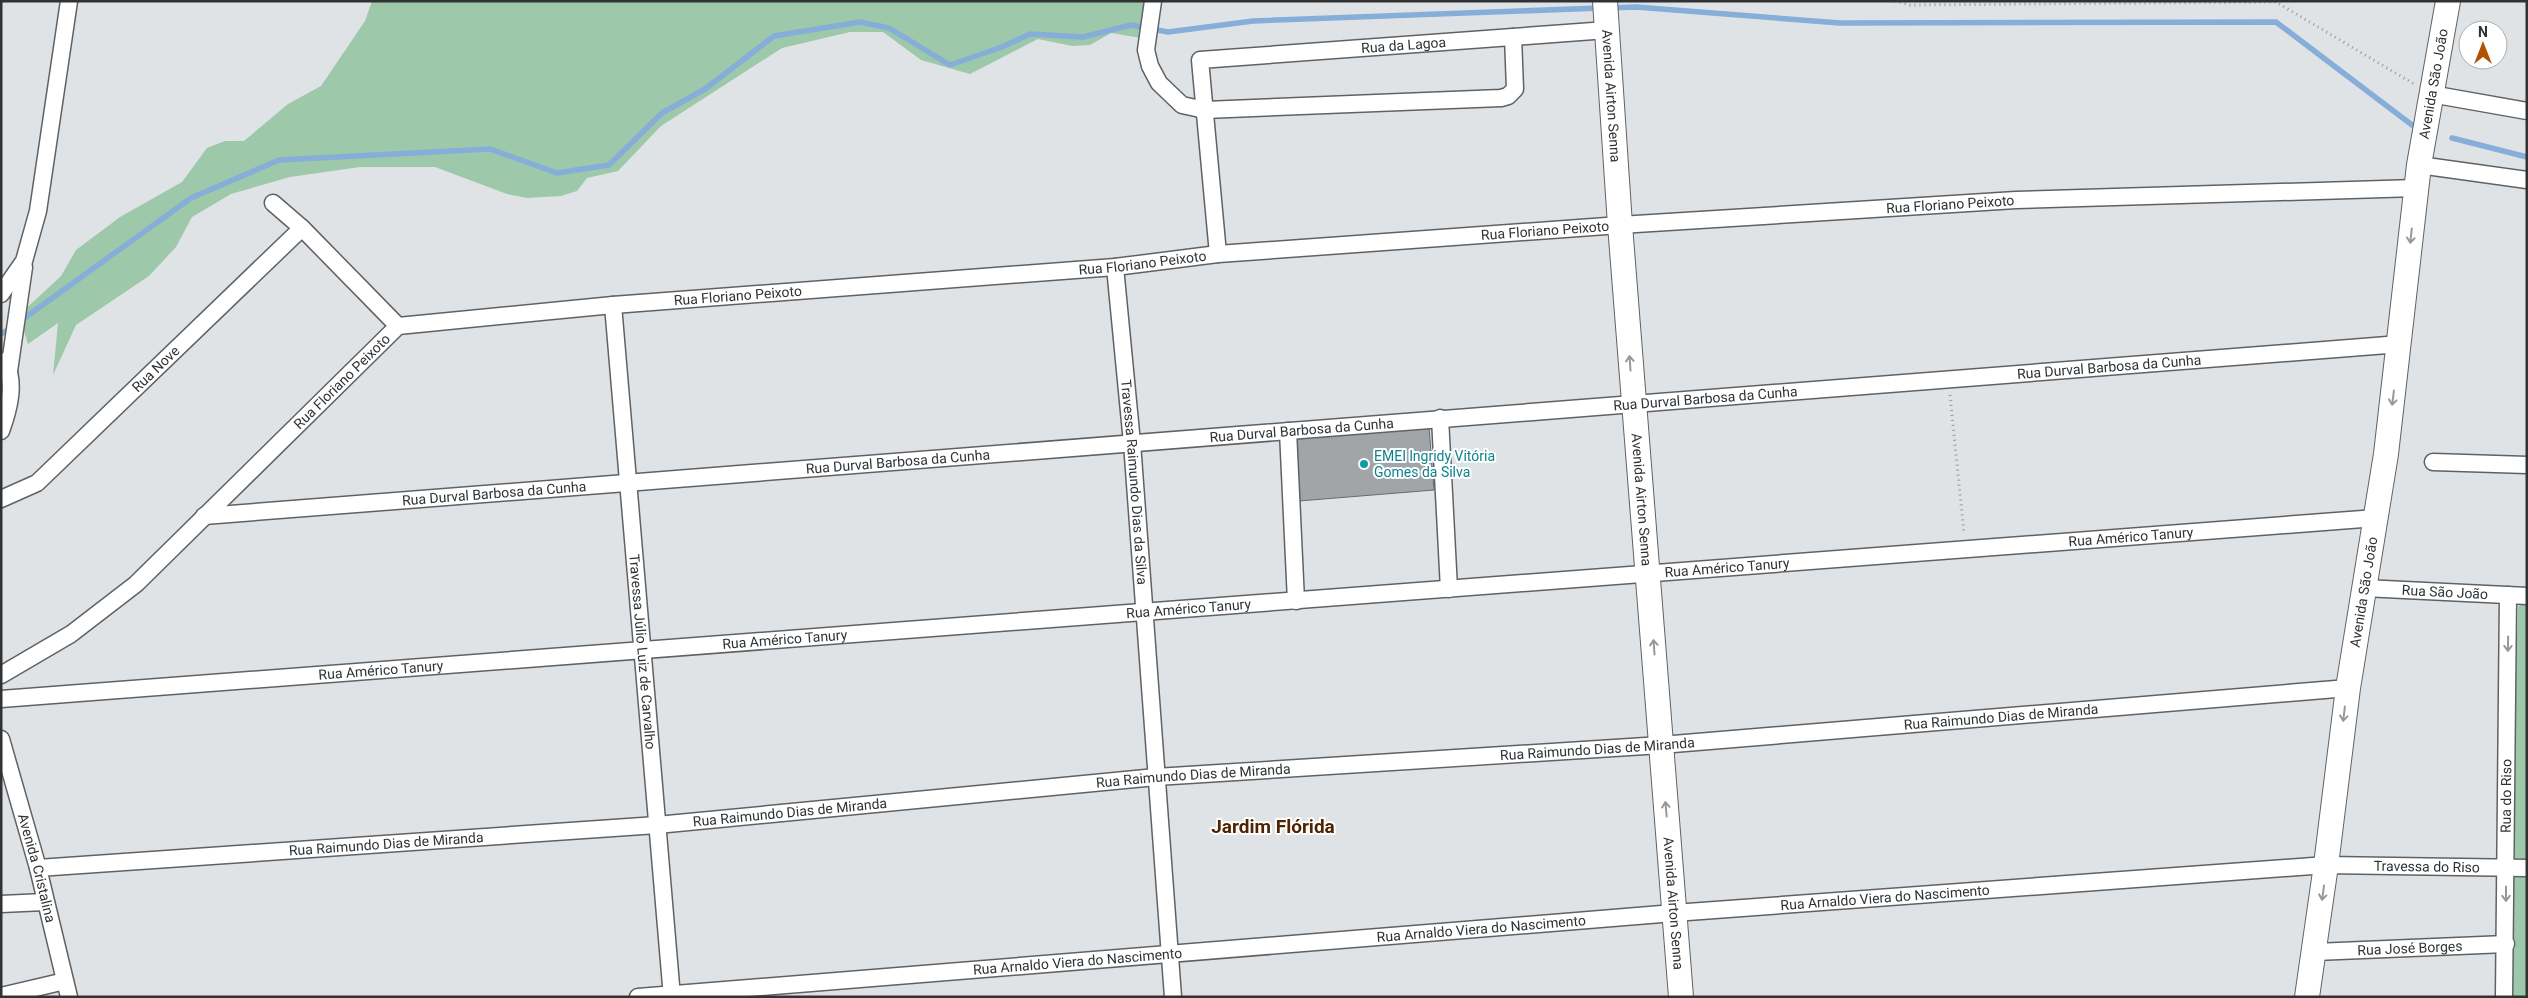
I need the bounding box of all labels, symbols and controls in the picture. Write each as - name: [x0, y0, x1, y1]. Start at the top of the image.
- north arrow: [2458, 20, 2508, 70]
- text: N: [2478, 24, 2488, 40]
- street label: Avenida São João: [2416, 27, 2451, 140]
- street label: Avenida Airton Senna: [1599, 29, 1624, 163]
- street label: Rua da Lagoa: [1361, 34, 1447, 56]
- street label: Rua Floriano Peixoto: [1886, 192, 2015, 216]
- street label: Rua Floriano Peixoto: [1480, 218, 1610, 243]
- one-way arrow: [2406, 228, 2416, 244]
- street label: Rua Floriano Peixoto: [1078, 248, 1207, 278]
- street label: Rua Floriano Peixoto: [673, 283, 802, 308]
- street label: Rua Floriano Peixoto: [290, 331, 393, 432]
- street label: Rua Nove: [129, 342, 183, 395]
- street label: Rua Durval Barbosa da Cunha: [2016, 352, 2202, 382]
- one-way arrow: [1625, 355, 1635, 371]
- street label: Travessa Raimundo Dias da Silva: [1118, 379, 1150, 585]
- street label: Rua Durval Barbosa da Cunha: [1613, 383, 1798, 414]
- one-way arrow: [2388, 389, 2398, 405]
- street label: Rua Durval Barbosa da Cunha: [1209, 415, 1394, 445]
- street label: Avenida Airton Senna: [1628, 433, 1655, 567]
- street label: Rua Durval Barbosa da Cunha: [805, 446, 991, 477]
- place label: EMEI lngridy Vitória Gomes da Silva: [1374, 448, 1495, 480]
- marker: EMEI lngridy Vitória Gomes da Silva: [1358, 458, 1370, 470]
- street label: Rua Durval Barbosa da Cunha: [401, 478, 587, 508]
- street label: Rua Américo Tanury: [2068, 524, 2194, 549]
- street label: Avenida São João: [2347, 535, 2380, 648]
- street label: Travessa Júlio Luiz de Carvalho: [626, 553, 659, 750]
- street label: Rua Américo Tanury: [1664, 555, 1790, 580]
- street label: Rua São João: [2401, 582, 2488, 602]
- street label: Rua Américo Tanury: [1126, 596, 1252, 621]
- street label: Rua Américo Tanury: [722, 627, 848, 652]
- one-way arrow: [2503, 635, 2513, 651]
- one-way arrow: [1649, 639, 1658, 655]
- street label: Rua Américo Tanury: [318, 657, 444, 683]
- street label: Rua Raimundo Dias de Miranda: [1903, 701, 2099, 733]
- one-way arrow: [2339, 706, 2349, 722]
- street label: Rua Raimundo Dias de Miranda: [1499, 734, 1695, 763]
- street label: Rua do Riso: [2498, 759, 2514, 833]
- street label: Rua Raimundo Dias de Miranda: [1095, 760, 1291, 791]
- street label: Rua Raimundo Dias de Miranda: [692, 795, 888, 830]
- one-way arrow: [1661, 801, 1671, 817]
- street label: Avenida Cristalina: [15, 812, 59, 924]
- district label: Jardim Flórida: [1211, 815, 1335, 838]
- street label: Rua Raimundo Dias de Miranda: [288, 829, 484, 859]
- street label: Avenida Airton Senna: [1660, 836, 1687, 970]
- street label: Travessa do Riso: [2374, 858, 2480, 875]
- street label: Rua Arnaldo Viera do Nascimento: [1780, 882, 1990, 913]
- one-way arrow: [2317, 884, 2327, 900]
- one-way arrow: [2501, 885, 2511, 901]
- street label: Rua Arnaldo Viera do Nascimento: [1376, 912, 1586, 945]
- street label: Rua José Borges: [2357, 938, 2463, 958]
- street label: Rua Arnaldo Viera do Nascimento: [972, 945, 1183, 978]

